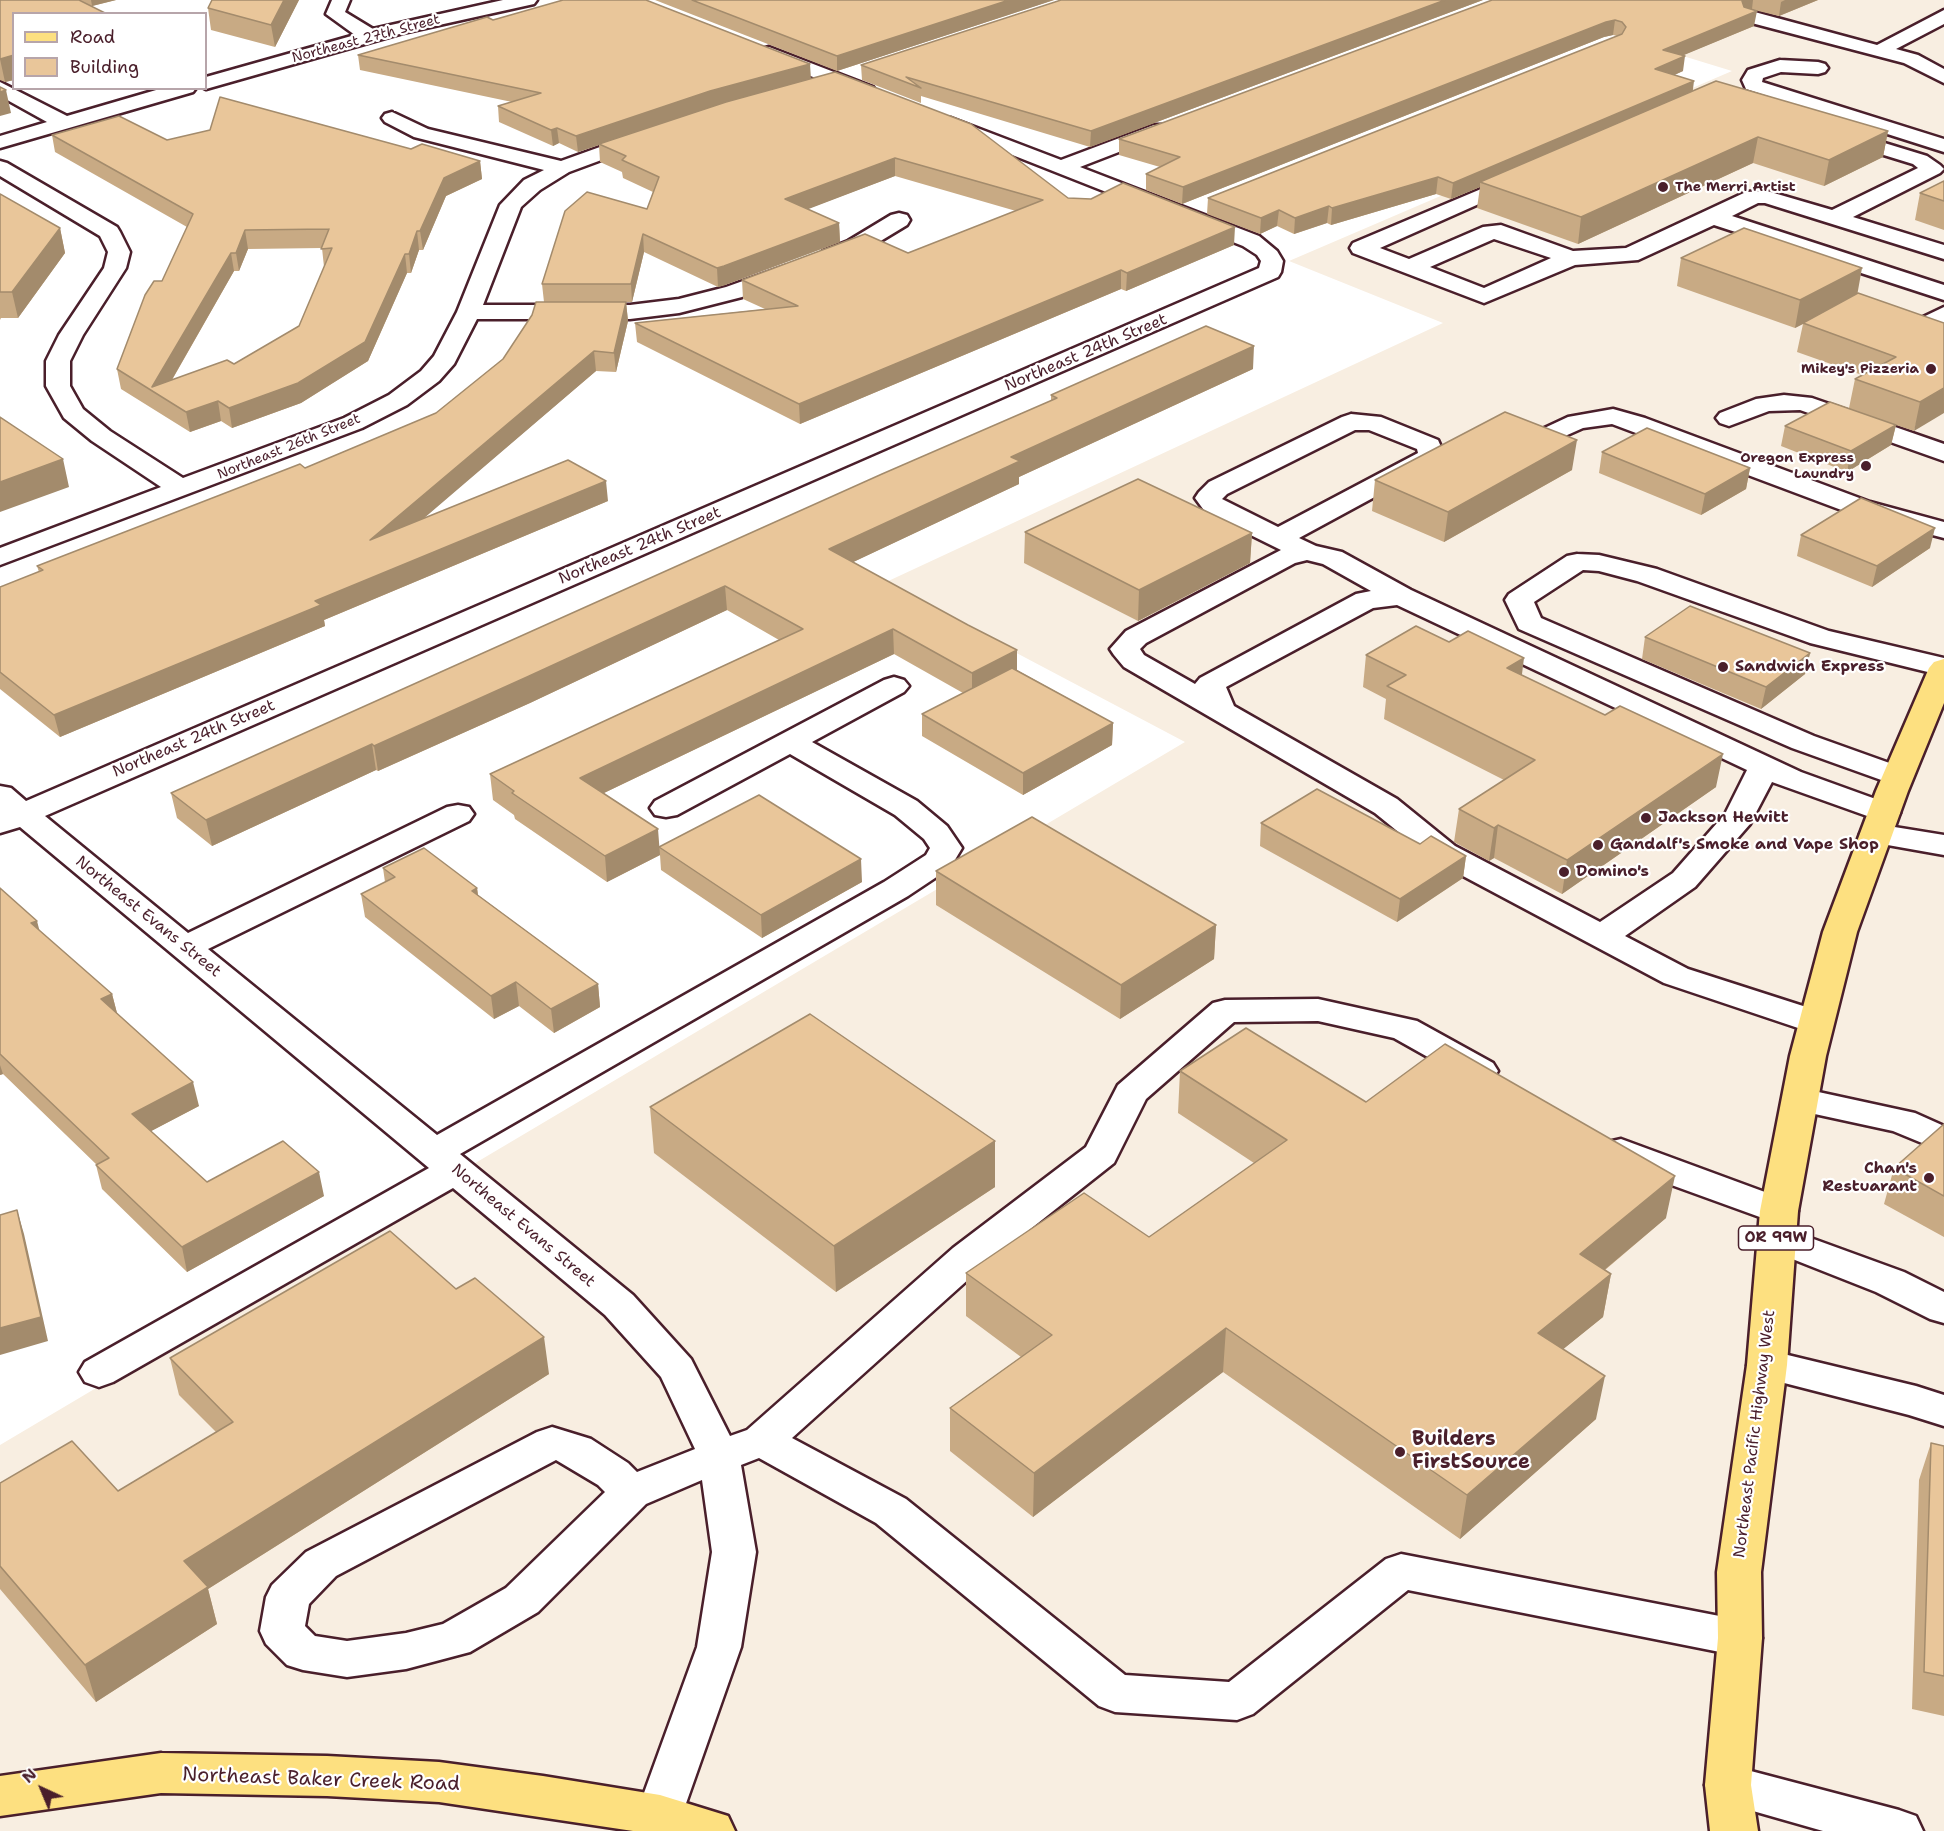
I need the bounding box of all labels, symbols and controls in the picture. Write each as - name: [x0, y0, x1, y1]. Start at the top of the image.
- street label: Northeast 27th Street: [290, 11, 442, 67]
- legend: [12, 12, 207, 90]
- text: Road: [70, 25, 115, 49]
- text: Building: [70, 55, 139, 79]
- place label: The Merri Artist: [1675, 179, 1796, 195]
- marker: The Merri Artist: [1656, 180, 1670, 194]
- street label: Northeast 24th Street: [1002, 310, 1170, 396]
- place label: Mikey's Pizzeria: [1801, 361, 1919, 377]
- marker: Mikey's Pizzeria: [1924, 362, 1938, 376]
- street label: Northeast 26th Street: [215, 411, 363, 483]
- place label: Oregon Express Laundry: [1740, 450, 1854, 482]
- marker: Oregon Express Laundry: [1859, 459, 1873, 473]
- street label: Northeast 24th Street: [556, 503, 724, 589]
- place label: Sandwich Express: [1735, 657, 1884, 677]
- marker: Sandwich Express: [1716, 660, 1730, 674]
- street label: Northeast 24th Street: [110, 696, 278, 782]
- place label: Jackson Hewitt: [1658, 808, 1788, 828]
- marker: Jackson Hewitt: [1639, 811, 1653, 825]
- place label: Gandalf's Smoke and Vape Shop: [1610, 835, 1879, 855]
- marker: Gandalf's Smoke and Vape Shop: [1591, 838, 1605, 852]
- street label: Northeast Evans Street: [71, 852, 225, 982]
- place label: Domino's: [1576, 862, 1649, 882]
- marker: Domino's: [1557, 865, 1571, 879]
- place label: Chan's Restuarant: [1822, 1159, 1917, 1197]
- street label: Northeast Evans Street: [447, 1160, 599, 1292]
- marker: Chan's Restuarant: [1922, 1171, 1936, 1185]
- road number: OR 99W: [1738, 1226, 1814, 1250]
- street label: Northeast Pacific Highway West: [1730, 1309, 1780, 1559]
- place label: Builders FirstSource: [1412, 1428, 1530, 1475]
- marker: Builders FirstSource: [1393, 1445, 1407, 1459]
- north arrow: [12, 1759, 72, 1819]
- street label: Northeast Baker Creek Road: [182, 1763, 460, 1797]
- text: N: [17, 1764, 41, 1788]

